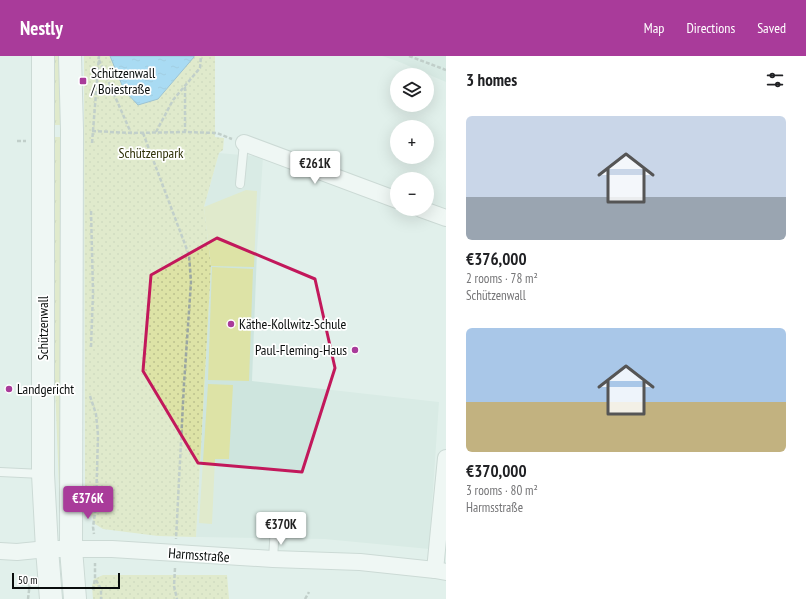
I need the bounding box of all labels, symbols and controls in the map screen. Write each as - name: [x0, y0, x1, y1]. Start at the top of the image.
- text: Nestly: [20, 16, 63, 40]
- text: Map: [644, 19, 664, 37]
- text: Directions: [686, 19, 735, 37]
- text: Saved: [757, 19, 786, 37]
- place label: Schützenwall / Boiestraße: [90, 64, 156, 98]
- map controls: [390, 68, 434, 216]
- button: layers: [390, 68, 434, 112]
- text: 3 homes: [466, 69, 517, 91]
- icon: filters: [764, 69, 786, 91]
- marker: Schützenwall / Boiestraße: [78, 76, 88, 86]
- button: +: [390, 120, 434, 164]
- icon: home: [590, 142, 662, 214]
- park label: Schützenpark: [119, 144, 184, 162]
- pin: €261K: [287, 151, 343, 185]
- text: €261K: [299, 155, 331, 172]
- button: −: [390, 172, 434, 216]
- text: €376,000: [466, 248, 527, 270]
- text: 2 rooms · 78 m²: [466, 270, 538, 287]
- text: Schützenwall: [466, 287, 526, 304]
- street label: Schützenwall: [34, 295, 52, 360]
- place label: Käthe-Kollwitz-Schule: [239, 315, 347, 333]
- marker: Käthe-Kollwitz-Schule: [226, 319, 236, 329]
- place label: Paul-Fleming-Haus: [255, 341, 347, 359]
- marker: Paul-Fleming-Haus: [350, 345, 360, 355]
- icon: home: [590, 354, 662, 426]
- place label: Landgericht: [17, 380, 74, 398]
- marker: Landgericht: [4, 384, 14, 394]
- text: €370,000: [466, 460, 527, 482]
- text: 3 rooms · 80 m²: [466, 482, 538, 499]
- pin: €376K: [60, 486, 116, 520]
- text: €376K: [72, 490, 104, 507]
- text: Harmsstraße: [466, 499, 523, 516]
- pin: €370K: [253, 512, 309, 546]
- text: €370K: [265, 516, 297, 533]
- street label: Harmsstraße: [168, 544, 230, 566]
- scale bar: [12, 571, 120, 590]
- text: 50 m: [18, 573, 37, 587]

